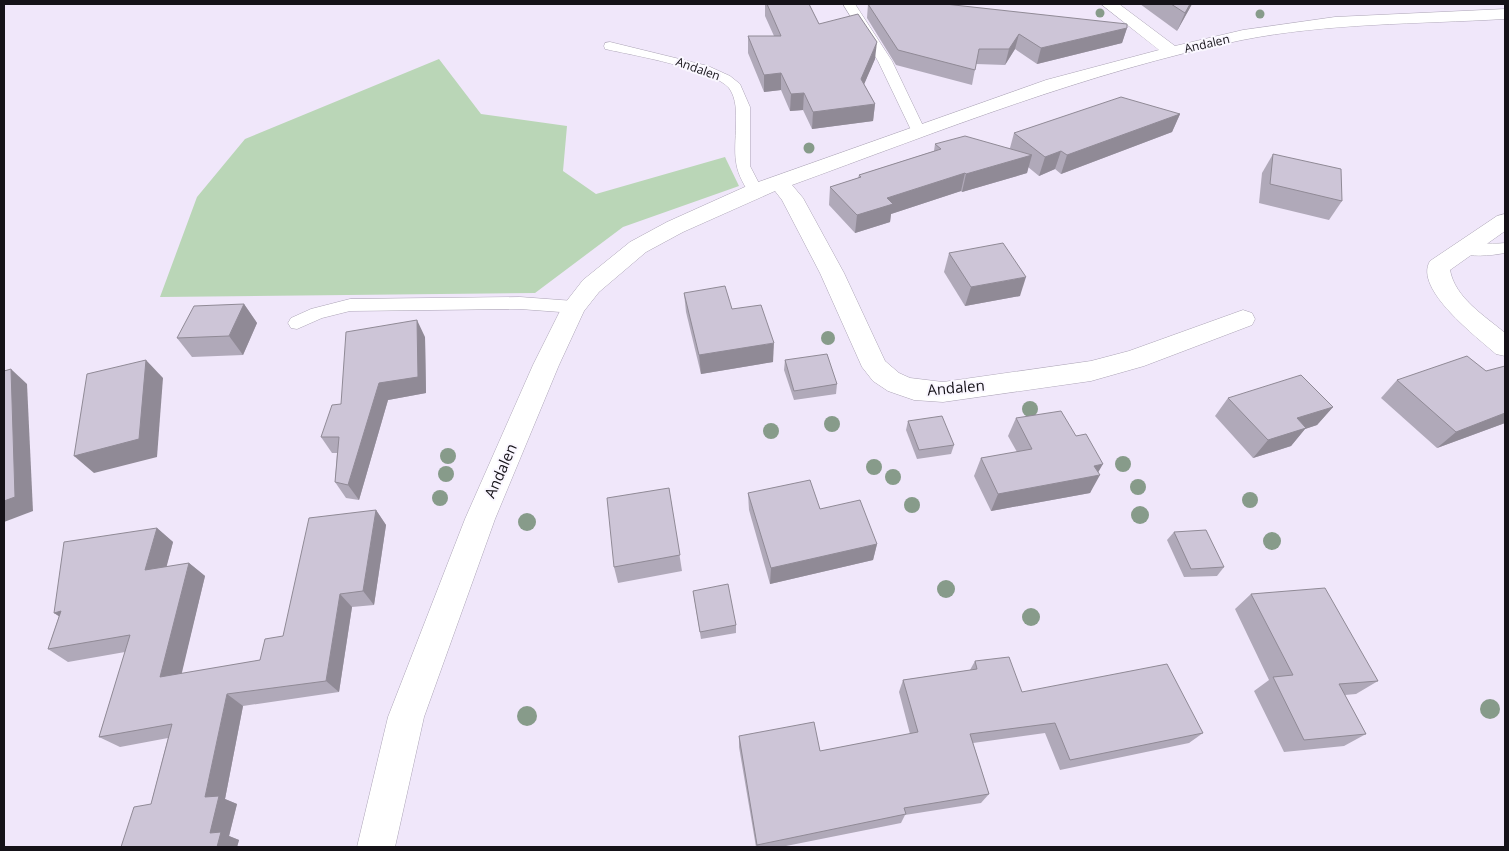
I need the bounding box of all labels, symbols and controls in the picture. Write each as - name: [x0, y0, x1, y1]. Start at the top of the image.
- street label: Andalen: [1183, 30, 1231, 57]
- street label: Andalen: [674, 53, 723, 84]
- street label: Andalen: [926, 375, 985, 399]
- street label: Andalen: [479, 440, 521, 501]

